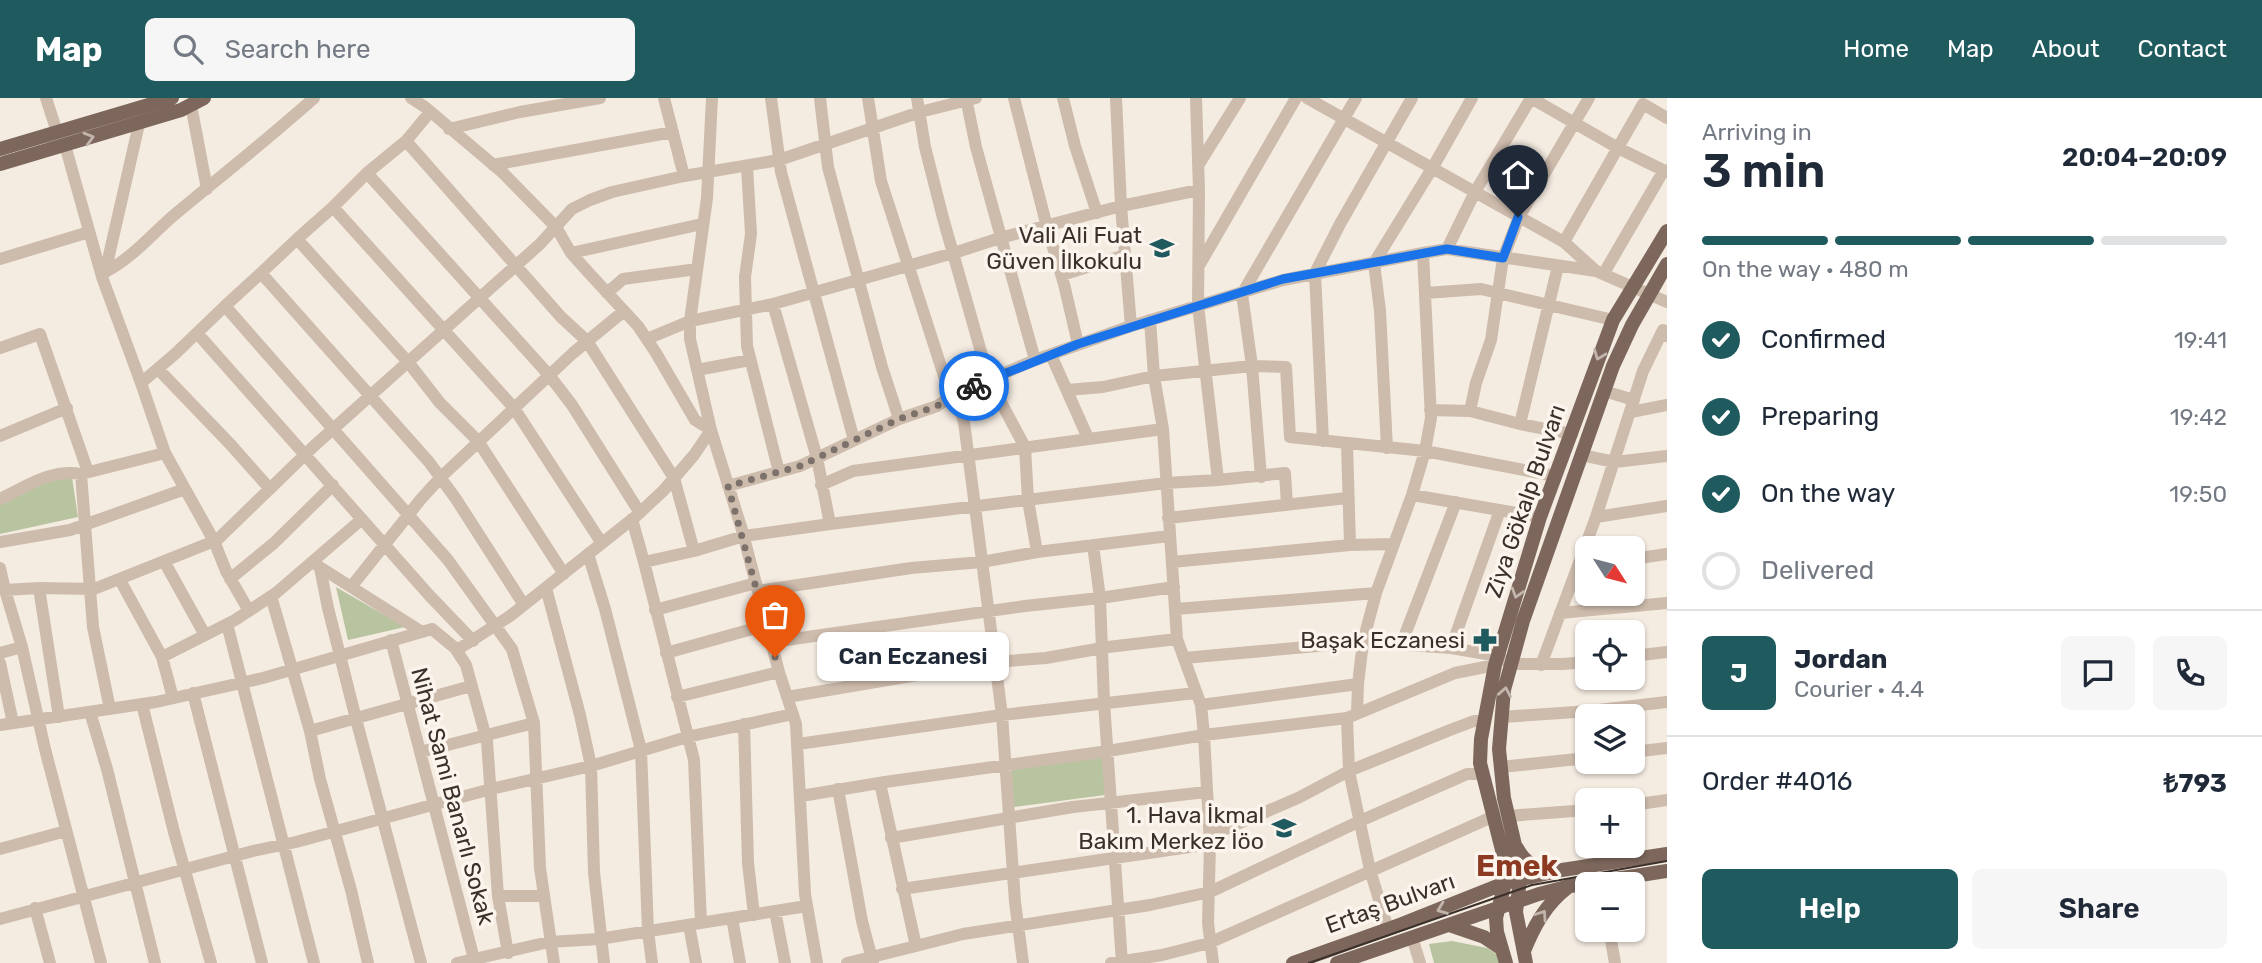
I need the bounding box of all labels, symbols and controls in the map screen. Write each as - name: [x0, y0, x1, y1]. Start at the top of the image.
- search box: [145, 18, 635, 81]
- text: Map: [35, 30, 103, 69]
- icon: search: [169, 30, 207, 68]
- text: Search here: [225, 34, 370, 65]
- text: Home: [1843, 35, 1909, 63]
- text: Map: [1947, 35, 1994, 63]
- text: About: [2032, 35, 2100, 63]
- text: Contact: [2138, 35, 2227, 63]
- text: Arriving in: [1702, 118, 1812, 146]
- one-way arrow: [83, 132, 95, 147]
- text: 20:04–20:09: [2062, 142, 2227, 173]
- text: 3 min: [1702, 144, 1825, 199]
- pin: [1488, 145, 1548, 217]
- icon: home: [1499, 156, 1537, 194]
- place label: Vali Ali Fuat Güven İlkokulu: [986, 221, 1142, 275]
- school or university icon: Vali Ali Fuat Güven İlkokulu: [1148, 234, 1176, 262]
- text: On the way · 480 m: [1702, 255, 1909, 283]
- icon: check: [1702, 321, 1740, 359]
- text: Confirmed: [1761, 324, 1886, 355]
- text: 19:41: [2174, 326, 2227, 354]
- one-way arrow: [1594, 348, 1608, 360]
- courier: [939, 351, 1009, 421]
- icon: bike: [955, 367, 993, 405]
- icon: check: [1702, 398, 1740, 436]
- street label: Ziya Gökalp Bulvarı: [1479, 401, 1571, 601]
- text: Preparing: [1761, 401, 1879, 432]
- text: 19:42: [2170, 403, 2227, 431]
- icon: check: [1702, 475, 1740, 513]
- text: On the way: [1761, 478, 1895, 509]
- text: 19:50: [2169, 480, 2227, 508]
- north arrow: [1575, 536, 1645, 606]
- map controls: [1575, 536, 1645, 942]
- text: Delivered: [1761, 555, 1874, 586]
- pin: [745, 585, 805, 657]
- one-way arrow: [1511, 587, 1526, 599]
- icon: bag: [756, 596, 794, 634]
- button: locate: [1575, 620, 1645, 690]
- place label: Başak Eczanesi: [1300, 626, 1465, 654]
- pharmacy icon: Başak Eczanesi: [1471, 626, 1499, 654]
- callout: Can Eczanesi: [817, 632, 1010, 682]
- button: chat: [2061, 636, 2135, 710]
- button: phone: [2153, 636, 2227, 710]
- text: Can Eczanesi: [838, 642, 988, 670]
- text: Jordan: [1794, 644, 1887, 675]
- text: J: [1730, 658, 1748, 689]
- street label: Nihat Sami Banarlı Sokak: [405, 664, 501, 928]
- text: Courier · 4.4: [1794, 675, 1924, 703]
- one-way arrow: [1497, 686, 1512, 698]
- button: layers: [1575, 704, 1645, 774]
- text: Order #4016: [1702, 766, 1852, 797]
- text: ₺793: [2164, 768, 2227, 799]
- button: +: [1575, 788, 1645, 858]
- place label: 1. Hava İkmal Bakım Merkez İöo: [1078, 801, 1264, 855]
- school or university icon: 1. Hava İkmal Bakım Merkez İöo: [1270, 814, 1298, 842]
- district label: Emek: [1476, 848, 1558, 884]
- street label: Ertaş Bulvarı: [1321, 867, 1459, 939]
- button: Help: [1702, 869, 1958, 949]
- button: Share: [1972, 869, 2227, 949]
- button: −: [1575, 872, 1645, 942]
- one-way arrow: [1436, 900, 1448, 914]
- one-way arrow: [1534, 910, 1547, 923]

